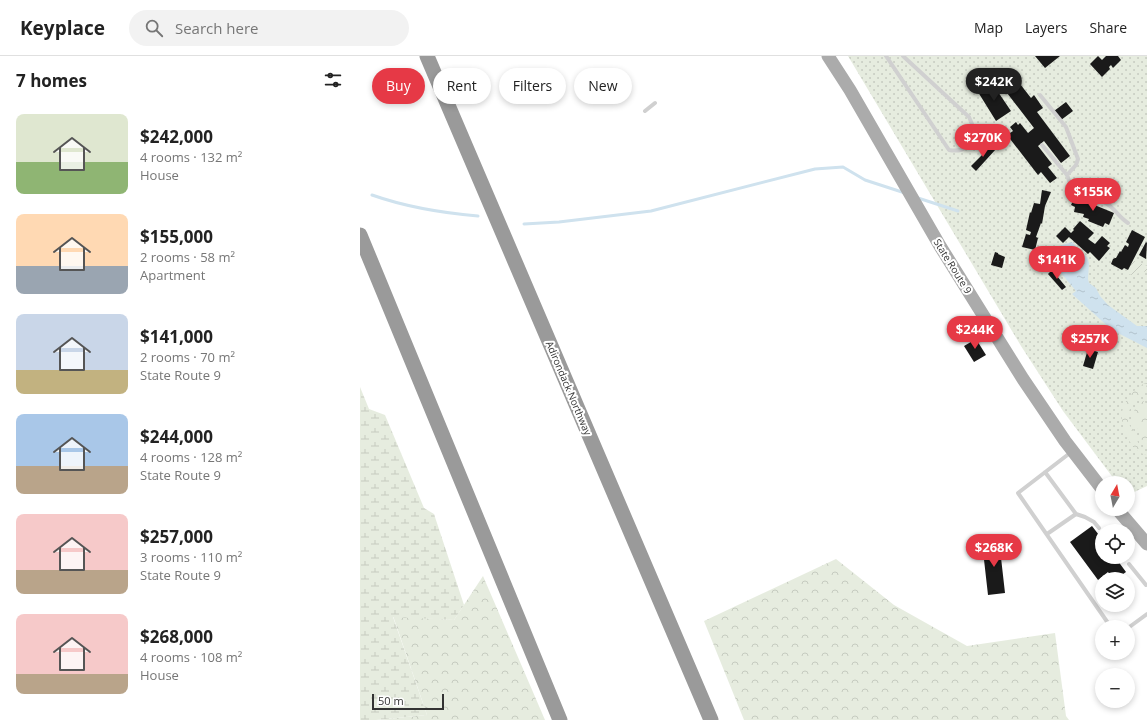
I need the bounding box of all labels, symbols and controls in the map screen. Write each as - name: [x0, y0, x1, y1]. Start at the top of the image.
- search box: [129, 10, 409, 46]
- text: Keyplace: [20, 15, 105, 41]
- icon: search: [143, 17, 165, 39]
- text: Search here: [175, 18, 259, 38]
- text: Map: [974, 18, 1003, 37]
- text: Layers: [1025, 18, 1067, 37]
- text: Share: [1089, 18, 1127, 37]
- chip: Buy: [372, 68, 425, 104]
- chip: Rent: [433, 68, 491, 104]
- chip: Filters: [499, 68, 566, 104]
- chip: New: [574, 68, 632, 104]
- pin: $242K: [966, 68, 1022, 102]
- text: 7 homes: [16, 69, 87, 92]
- icon: filters: [322, 69, 344, 91]
- text: $242K: [975, 72, 1013, 90]
- pin: $270K: [955, 124, 1011, 158]
- text: $242,000: [140, 125, 213, 148]
- text: $270K: [964, 128, 1002, 146]
- icon: home: [48, 130, 96, 178]
- text: 4 rooms · 132 m²: [140, 148, 242, 166]
- text: House: [140, 166, 179, 184]
- pin: $155K: [1065, 178, 1121, 212]
- text: $155K: [1074, 182, 1112, 200]
- text: $155,000: [140, 225, 213, 248]
- icon: home: [48, 230, 96, 278]
- street label: State Route 9: [931, 236, 976, 296]
- pin: $141K: [1029, 246, 1085, 280]
- text: 2 rooms · 58 m²: [140, 248, 235, 266]
- text: $141K: [1038, 250, 1076, 268]
- text: Apartment: [140, 266, 205, 284]
- pin: $244K: [947, 316, 1003, 350]
- text: $244K: [956, 320, 994, 338]
- text: $141,000: [140, 325, 213, 348]
- pin: $257K: [1062, 325, 1118, 359]
- text: $257K: [1071, 329, 1109, 347]
- icon: home: [48, 330, 96, 378]
- street label: Adirondack Northway: [543, 339, 596, 438]
- text: 2 rooms · 70 m²: [140, 348, 235, 366]
- text: State Route 9: [140, 366, 221, 384]
- text: $244,000: [140, 425, 213, 448]
- icon: home: [48, 430, 96, 478]
- text: 4 rooms · 128 m²: [140, 448, 242, 466]
- text: State Route 9: [140, 466, 221, 484]
- north arrow: [1095, 476, 1135, 516]
- map controls: [1095, 476, 1135, 708]
- button: locate: [1095, 524, 1135, 564]
- text: $257,000: [140, 525, 213, 548]
- icon: home: [48, 530, 96, 578]
- pin: $268K: [966, 534, 1022, 568]
- text: $268K: [975, 538, 1013, 556]
- text: 3 rooms · 110 m²: [140, 548, 242, 566]
- text: State Route 9: [140, 566, 221, 584]
- button: layers: [1095, 572, 1135, 612]
- button: +: [1095, 620, 1135, 660]
- text: $268,000: [140, 625, 213, 648]
- icon: home: [48, 630, 96, 678]
- text: 4 rooms · 108 m²: [140, 648, 242, 666]
- text: House: [140, 666, 179, 684]
- button: −: [1095, 668, 1135, 708]
- scale bar: [372, 692, 444, 711]
- text: 50 m: [378, 693, 404, 708]

